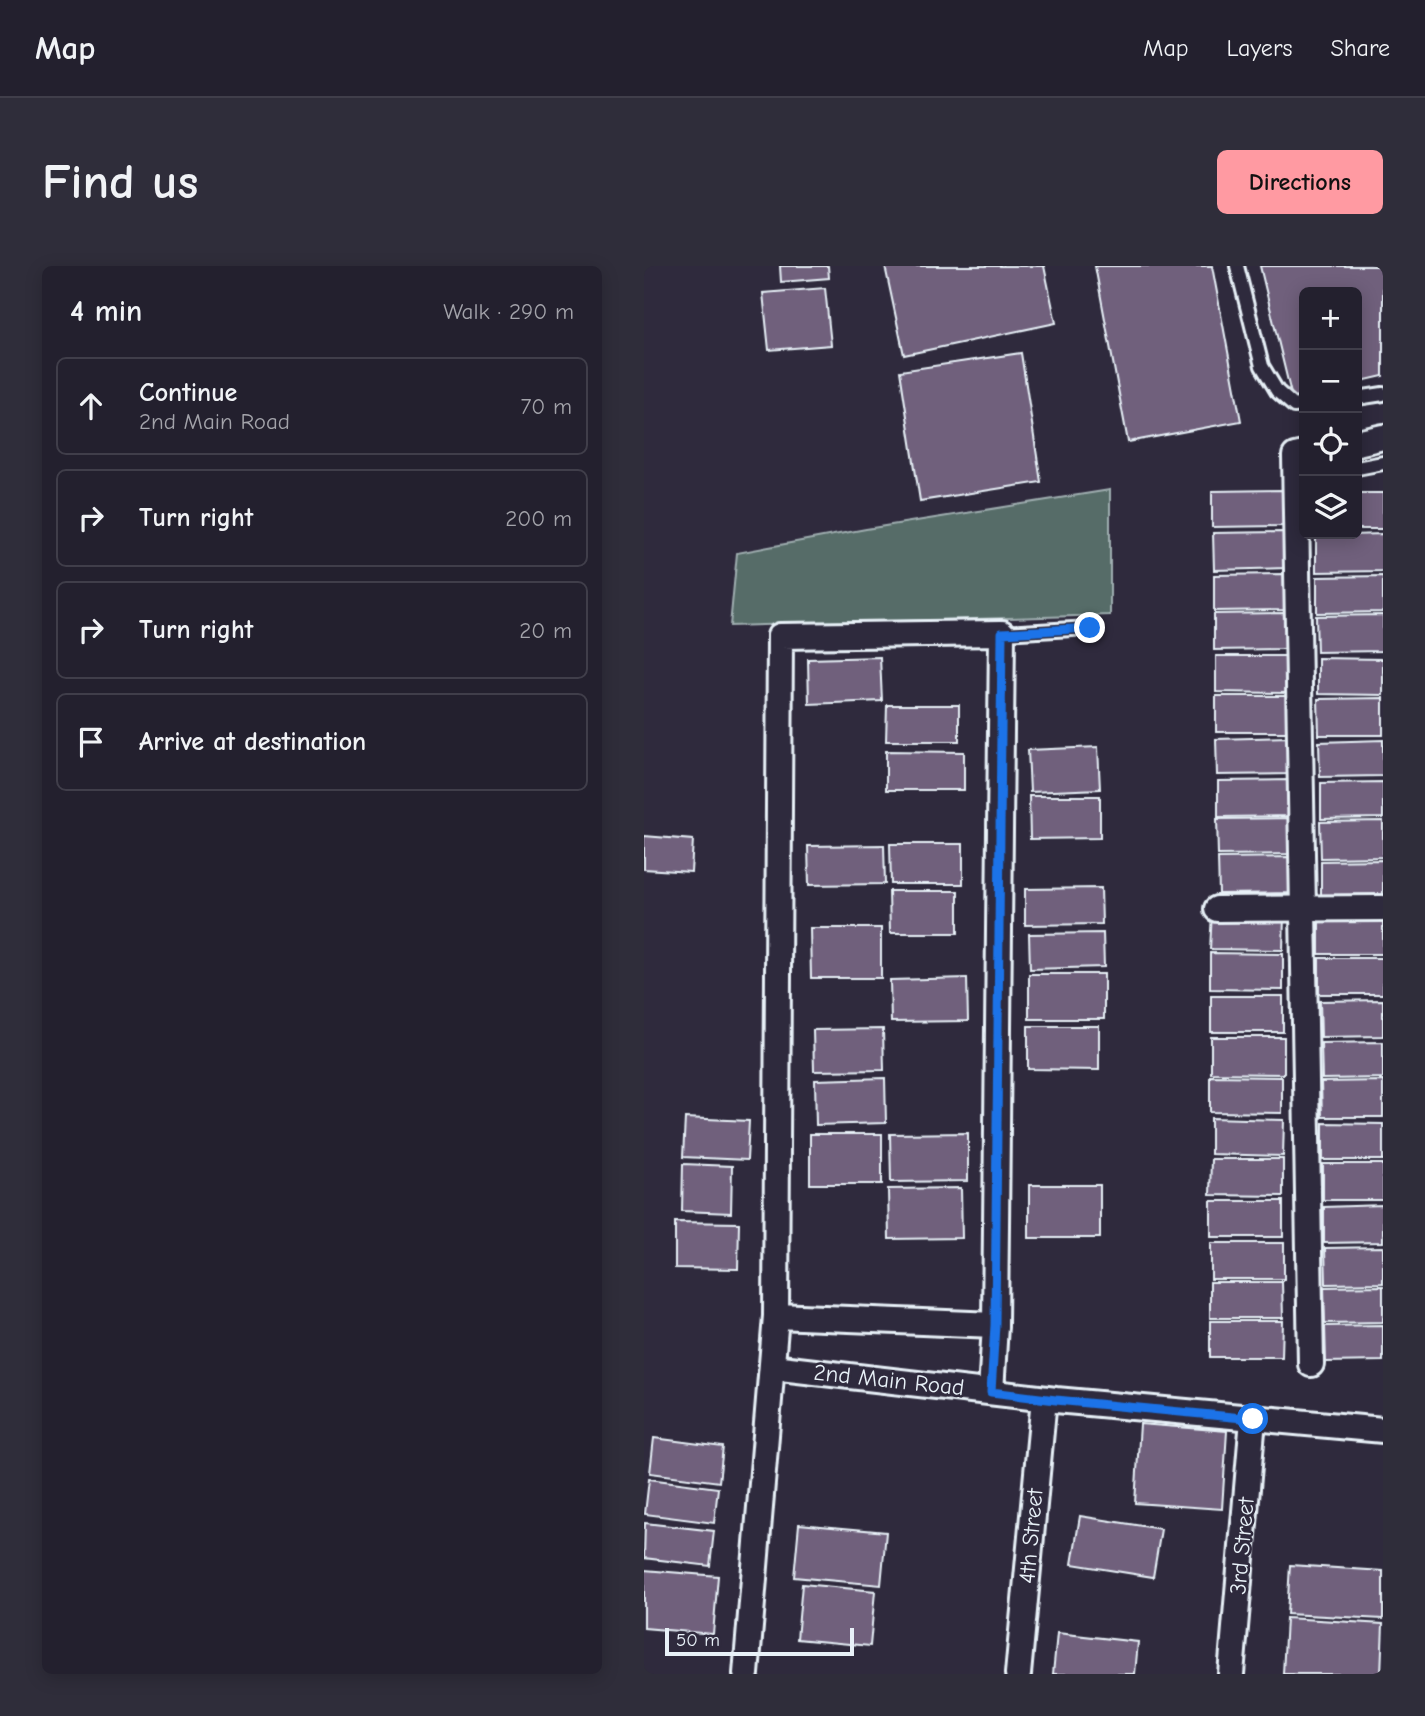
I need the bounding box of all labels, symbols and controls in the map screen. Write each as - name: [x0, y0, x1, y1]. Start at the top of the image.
- text: Map: [35, 29, 96, 67]
- text: Map: [1143, 34, 1189, 62]
- text: Layers: [1227, 34, 1292, 62]
- text: Share: [1330, 34, 1390, 62]
- button: Directions: [1217, 150, 1383, 214]
- text: Find us: [42, 154, 198, 210]
- map controls: [1299, 287, 1362, 539]
- button: +: [1299, 287, 1362, 350]
- text: 4 min: [70, 294, 142, 329]
- text: Walk · 290 m: [443, 298, 574, 325]
- button: −: [1299, 350, 1362, 413]
- text: Continue: [139, 378, 237, 408]
- icon: ahead: [72, 387, 110, 425]
- text: 70 m: [520, 393, 572, 420]
- text: 2nd Main Road: [139, 408, 290, 435]
- button: locate: [1299, 413, 1362, 476]
- button: layers: [1299, 476, 1362, 539]
- icon: right: [72, 499, 110, 537]
- text: Turn right: [139, 503, 253, 533]
- text: 200 m: [505, 505, 572, 532]
- icon: right: [72, 611, 110, 649]
- route end: [1074, 612, 1105, 643]
- text: Turn right: [139, 615, 253, 645]
- text: 20 m: [519, 617, 572, 644]
- icon: arrive: [72, 723, 110, 761]
- text: Arrive at destination: [139, 727, 366, 757]
- street label: 2nd Main Road: [812, 1359, 966, 1401]
- route start: [1237, 1403, 1268, 1434]
- street label: 4th Street: [1013, 1486, 1049, 1585]
- street label: 3rd Street: [1224, 1495, 1260, 1596]
- scale bar: [665, 1625, 854, 1657]
- text: 50 m: [676, 1629, 720, 1651]

